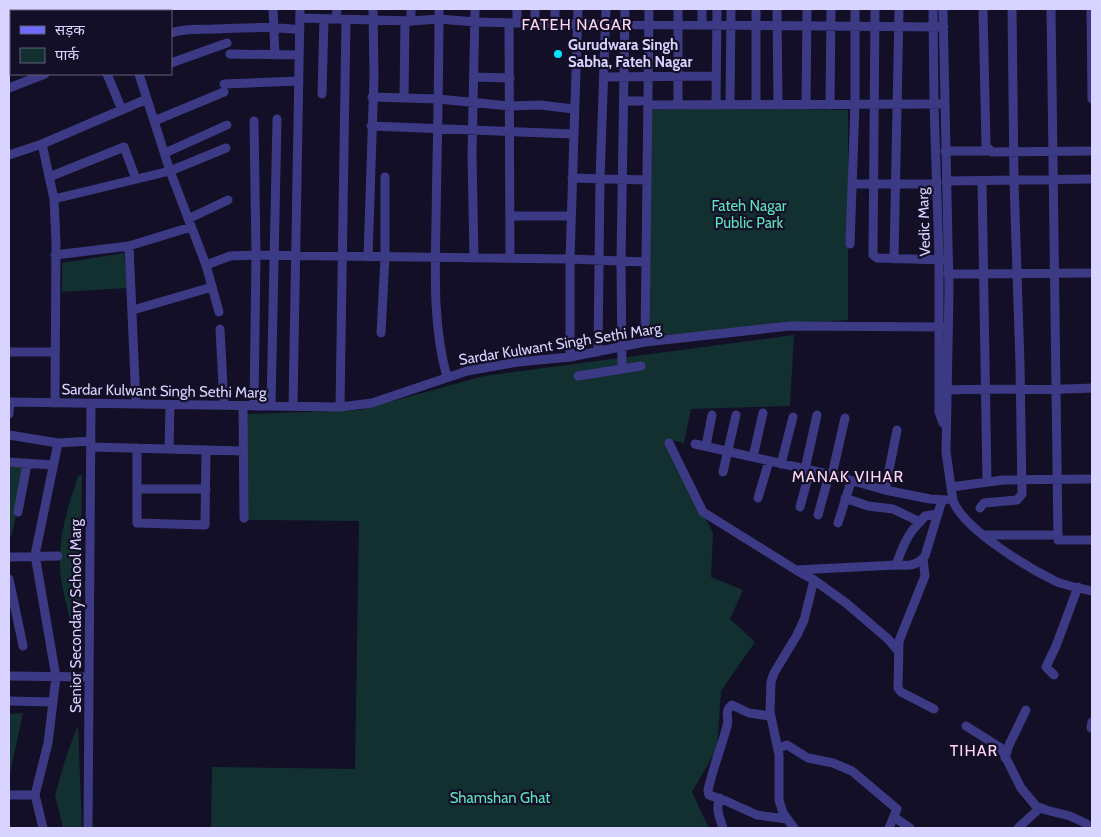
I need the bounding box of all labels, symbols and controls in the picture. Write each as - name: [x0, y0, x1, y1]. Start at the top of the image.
- legend: [10, 10, 172, 75]
- district label: FATEH NAGAR: [522, 15, 633, 34]
- text: सड़क: [55, 21, 85, 39]
- place label: Gurudwara Singh Sabha, Fateh Nagar: [568, 36, 692, 71]
- text: पार्क: [55, 46, 79, 64]
- marker: Gurudwara Singh Sabha, Fateh Nagar: [552, 48, 564, 60]
- street label: Vedic Marg: [914, 187, 934, 257]
- park label: Fateh Nagar Public Park: [711, 197, 787, 232]
- street label: Sardar Kulwant Singh Sethi Marg: [457, 319, 663, 369]
- street label: Sardar Kulwant Singh Sethi Marg: [61, 380, 267, 402]
- district label: MANAK VIHAR: [792, 467, 904, 486]
- street label: Senior Secondary School Marg: [67, 519, 85, 713]
- district label: TIHAR: [950, 741, 998, 760]
- park label: Shamshan Ghat: [450, 789, 550, 807]

